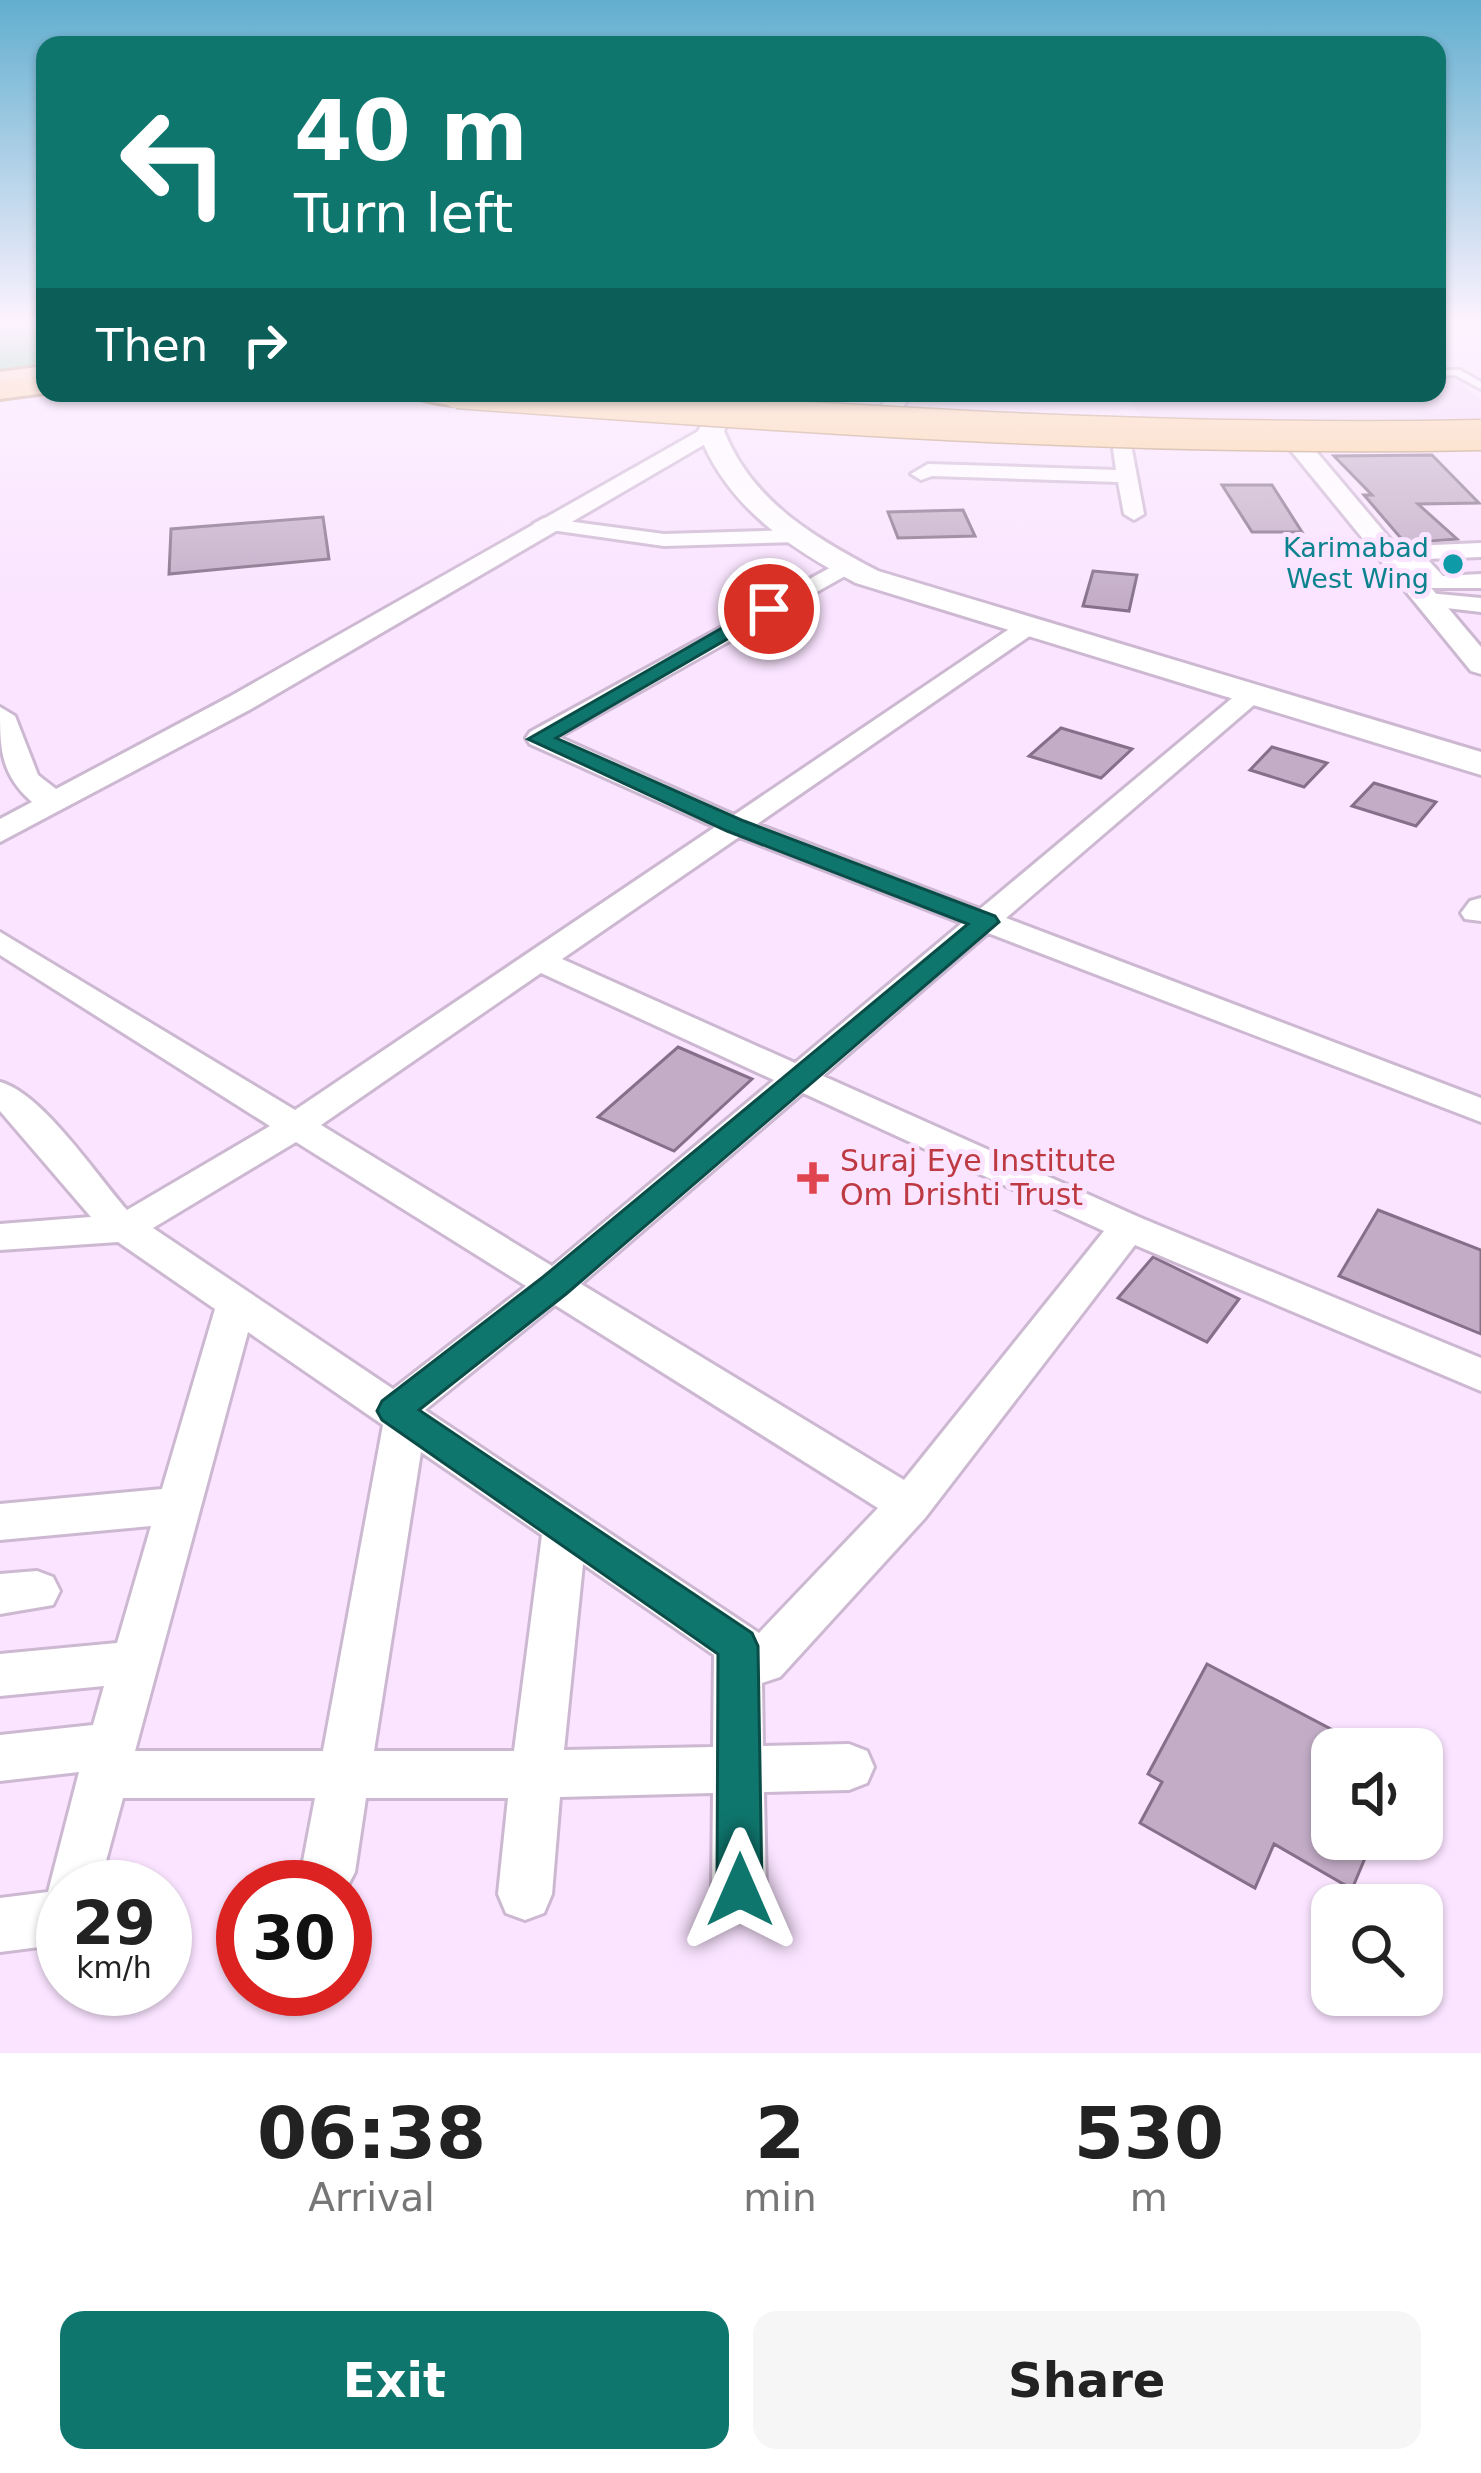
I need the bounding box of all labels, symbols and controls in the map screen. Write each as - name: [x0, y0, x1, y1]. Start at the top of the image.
- text: 40 m: [294, 82, 528, 180]
- icon: left: [96, 84, 252, 240]
- text: Turn left: [294, 182, 513, 245]
- icon: right: [232, 312, 298, 378]
- text: Then: [96, 319, 208, 372]
- place label: Karimabad West Wing: [1283, 532, 1429, 594]
- marker: Karimabad West Wing: [1440, 551, 1466, 577]
- pin: [718, 558, 820, 660]
- icon: arrive: [736, 576, 802, 642]
- place label: Suraj Eye Institute Om Drishti Trust: [840, 1143, 1116, 1212]
- marker: Suraj Eye Institute Om Drishti Trust: [797, 1162, 829, 1194]
- map controls: [1311, 1728, 1443, 2016]
- button: sound: [1311, 1728, 1443, 1860]
- position arrow: [677, 1827, 803, 1953]
- speed limit sign: 30: [216, 1860, 372, 2016]
- button: search: [1311, 1884, 1443, 2016]
- text: 29: [72, 1888, 156, 1958]
- text: km/h: [76, 1950, 152, 1985]
- text: 06:38: [257, 2091, 486, 2175]
- text: 2: [755, 2091, 805, 2175]
- text: 530: [1074, 2091, 1224, 2175]
- text: Arrival: [308, 2175, 435, 2220]
- text: min: [743, 2175, 817, 2220]
- text: m: [1130, 2175, 1168, 2220]
- button: Exit: [60, 2311, 729, 2449]
- button: Share: [753, 2311, 1421, 2449]

